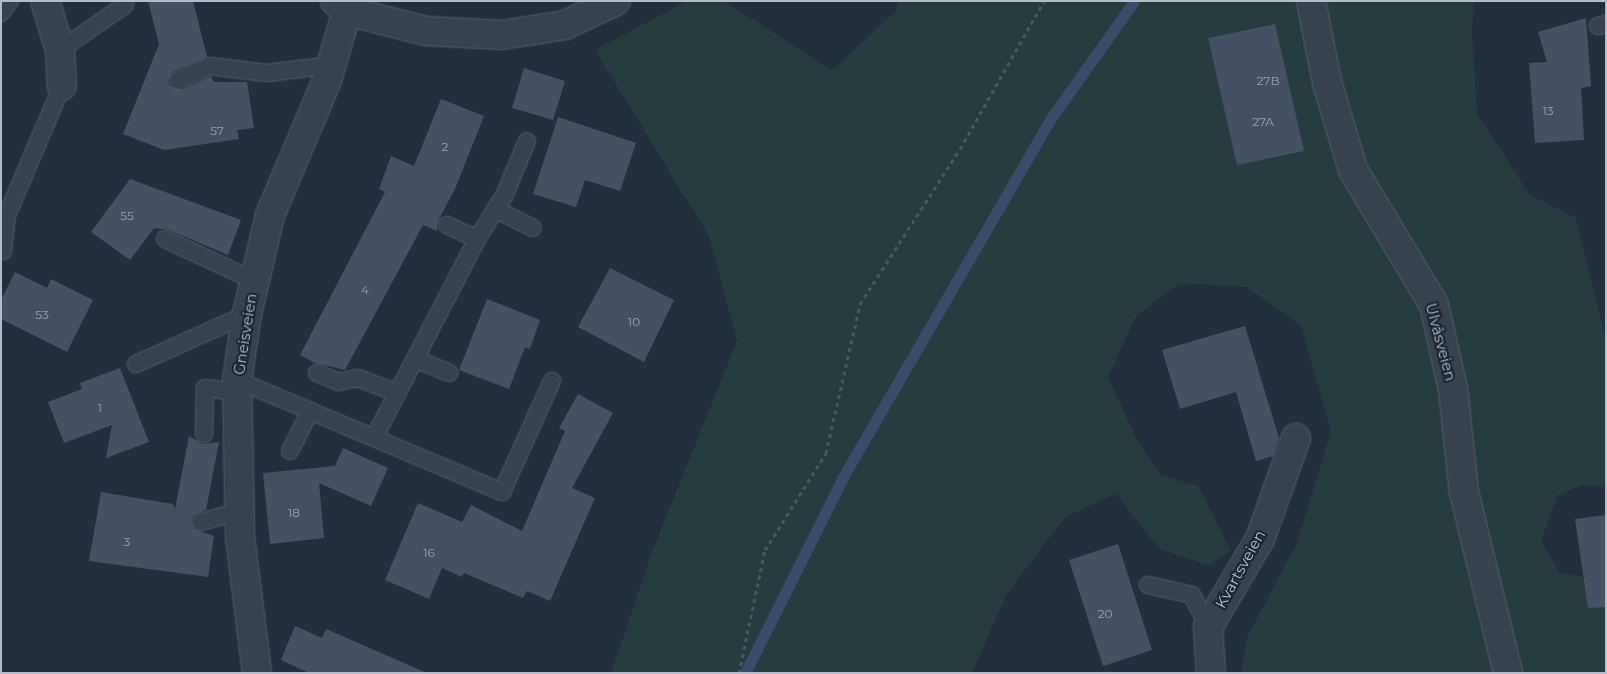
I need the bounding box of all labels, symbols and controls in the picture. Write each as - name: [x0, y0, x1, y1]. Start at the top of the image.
- house number: 27B: [1257, 74, 1279, 88]
- house number: 13: [1542, 104, 1554, 118]
- house number: 27A: [1252, 115, 1274, 129]
- house number: 57: [210, 124, 224, 138]
- house number: 2: [442, 140, 448, 154]
- house number: 55: [120, 209, 134, 223]
- house number: 4: [361, 283, 369, 297]
- street label: Gneisveien: [230, 292, 260, 376]
- street label: Ulvåsveien: [1422, 301, 1460, 383]
- house number: 53: [35, 308, 49, 322]
- house number: 10: [628, 315, 640, 329]
- house number: 1: [98, 401, 102, 415]
- house number: 18: [288, 506, 300, 520]
- street label: Kvartsveien: [1211, 527, 1269, 611]
- house number: 3: [124, 535, 130, 549]
- house number: 16: [423, 546, 435, 560]
- house number: 20: [1098, 607, 1112, 621]

